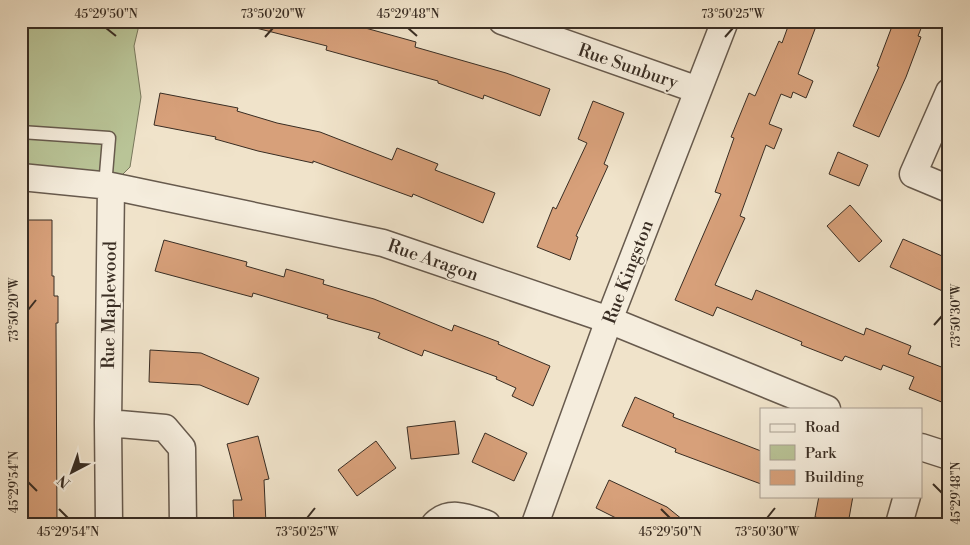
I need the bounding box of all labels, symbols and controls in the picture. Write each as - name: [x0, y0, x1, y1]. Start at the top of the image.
- text: 45°29'50"N: [74, 7, 138, 22]
- text: 73°50'20"W: [241, 7, 306, 22]
- text: 45°29'48"N: [376, 7, 440, 22]
- text: 73°50'25"W: [701, 7, 766, 22]
- street label: Rue Sunbury: [575, 39, 681, 94]
- street label: Rue Kingston: [598, 217, 659, 327]
- street label: Rue Aragon: [384, 234, 482, 287]
- street label: Rue Maplewood: [97, 240, 122, 369]
- text: 73°50'20"W: [7, 277, 22, 342]
- text: 73°50'30"W: [949, 283, 964, 348]
- legend: [760, 408, 922, 498]
- text: Road: [805, 418, 840, 437]
- text: Park: [805, 444, 837, 463]
- north arrow: [48, 448, 98, 498]
- text: 45°29'54"N: [7, 451, 22, 513]
- text: 45°29'48"N: [949, 461, 964, 525]
- text: Building: [804, 468, 864, 487]
- text: N: [54, 471, 74, 491]
- text: 45°29'54"N: [37, 525, 99, 540]
- text: 73°50'25"W: [275, 525, 340, 540]
- text: 45°29'50"N: [638, 525, 702, 540]
- text: 73°50'30"W: [735, 525, 800, 540]

